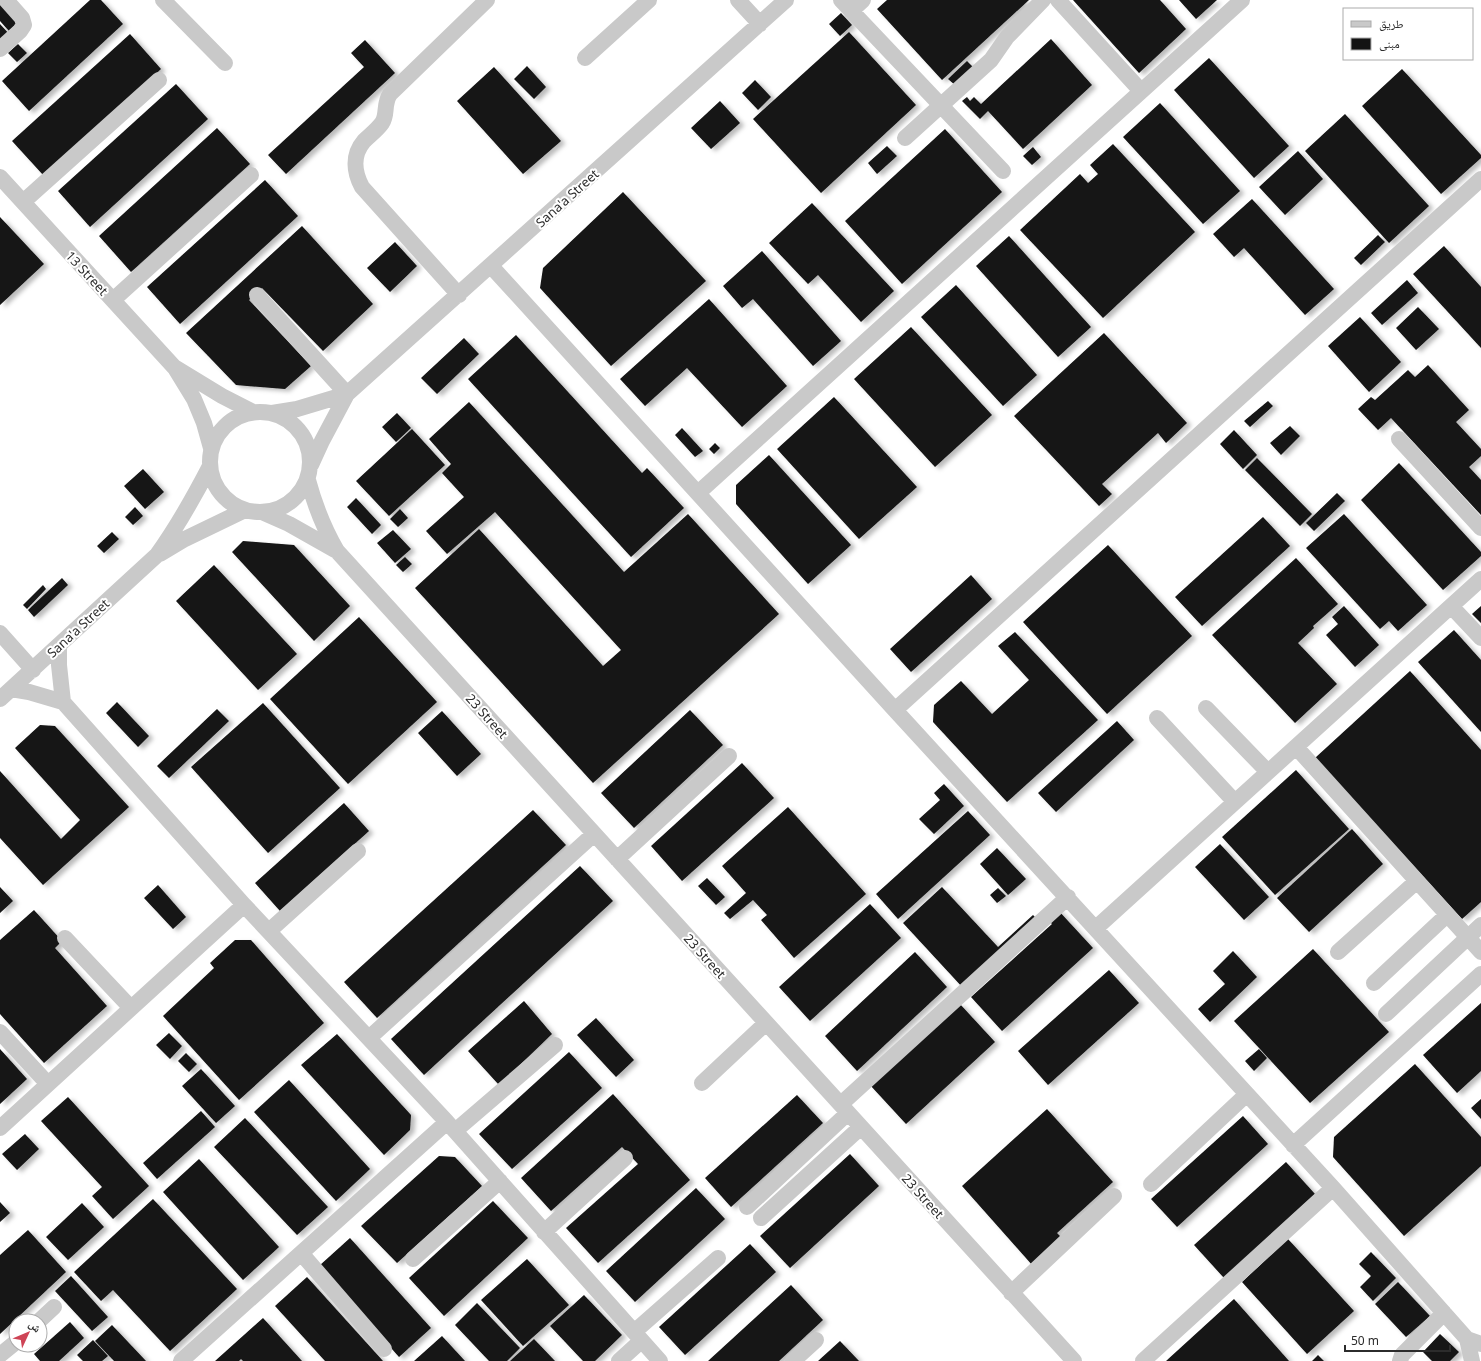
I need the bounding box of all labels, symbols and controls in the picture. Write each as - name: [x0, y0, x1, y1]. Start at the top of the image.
- legend: [1343, 8, 1473, 60]
- text: طريق: [1379, 15, 1404, 32]
- text: مبنى: [1379, 35, 1400, 52]
- street label: Sana'a Street: [532, 165, 603, 231]
- street label: 13 Street: [62, 247, 112, 299]
- street label: Sana'a Street: [43, 594, 113, 662]
- street label: 23 Street: [462, 690, 512, 743]
- street label: 23 Street: [680, 930, 730, 983]
- street label: 23 Street: [898, 1170, 948, 1223]
- north arrow: [8, 1313, 48, 1353]
- text: ش: [25, 1316, 45, 1336]
- scale bar: [1345, 1327, 1450, 1353]
- text: 50 m: [1351, 1332, 1379, 1349]

